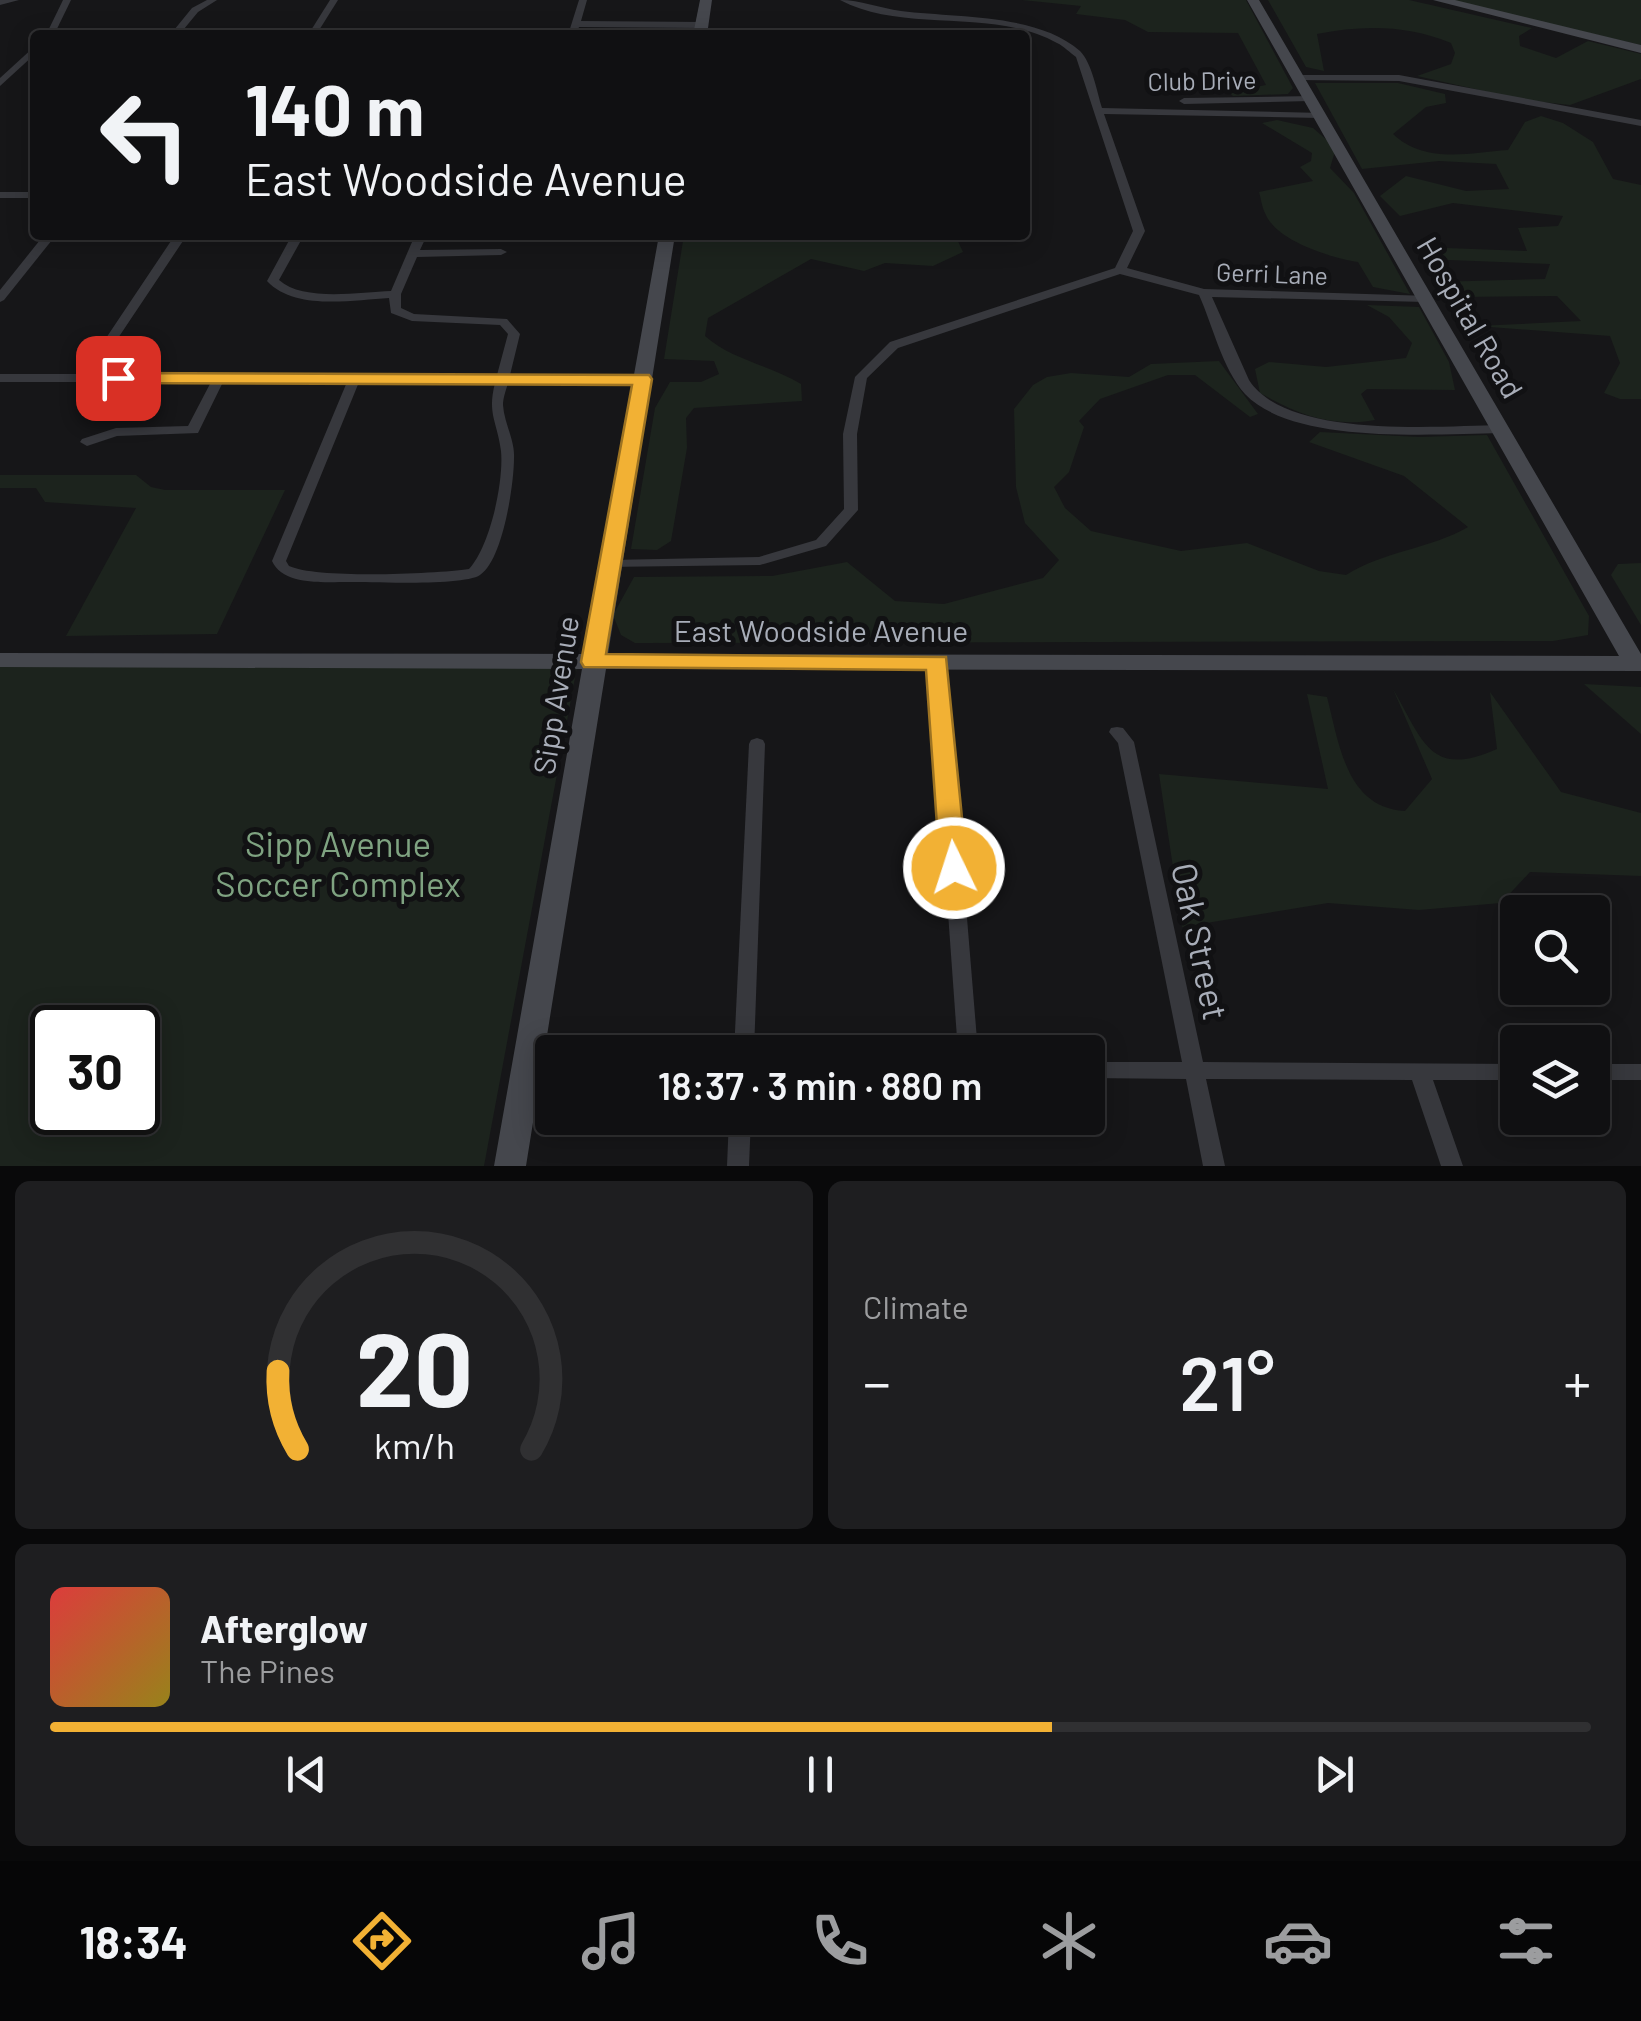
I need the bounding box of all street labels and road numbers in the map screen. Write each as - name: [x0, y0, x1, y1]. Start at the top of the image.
- street label: Club Drive: [1147, 64, 1257, 96]
- street label: Hospital Road: [1410, 230, 1532, 404]
- street label: Gerri Lane: [1216, 256, 1328, 290]
- street label: East Woodside Avenue: [674, 612, 968, 648]
- street label: Sipp Avenue: [525, 613, 585, 777]
- street label: Oak Street: [1164, 859, 1238, 1023]

